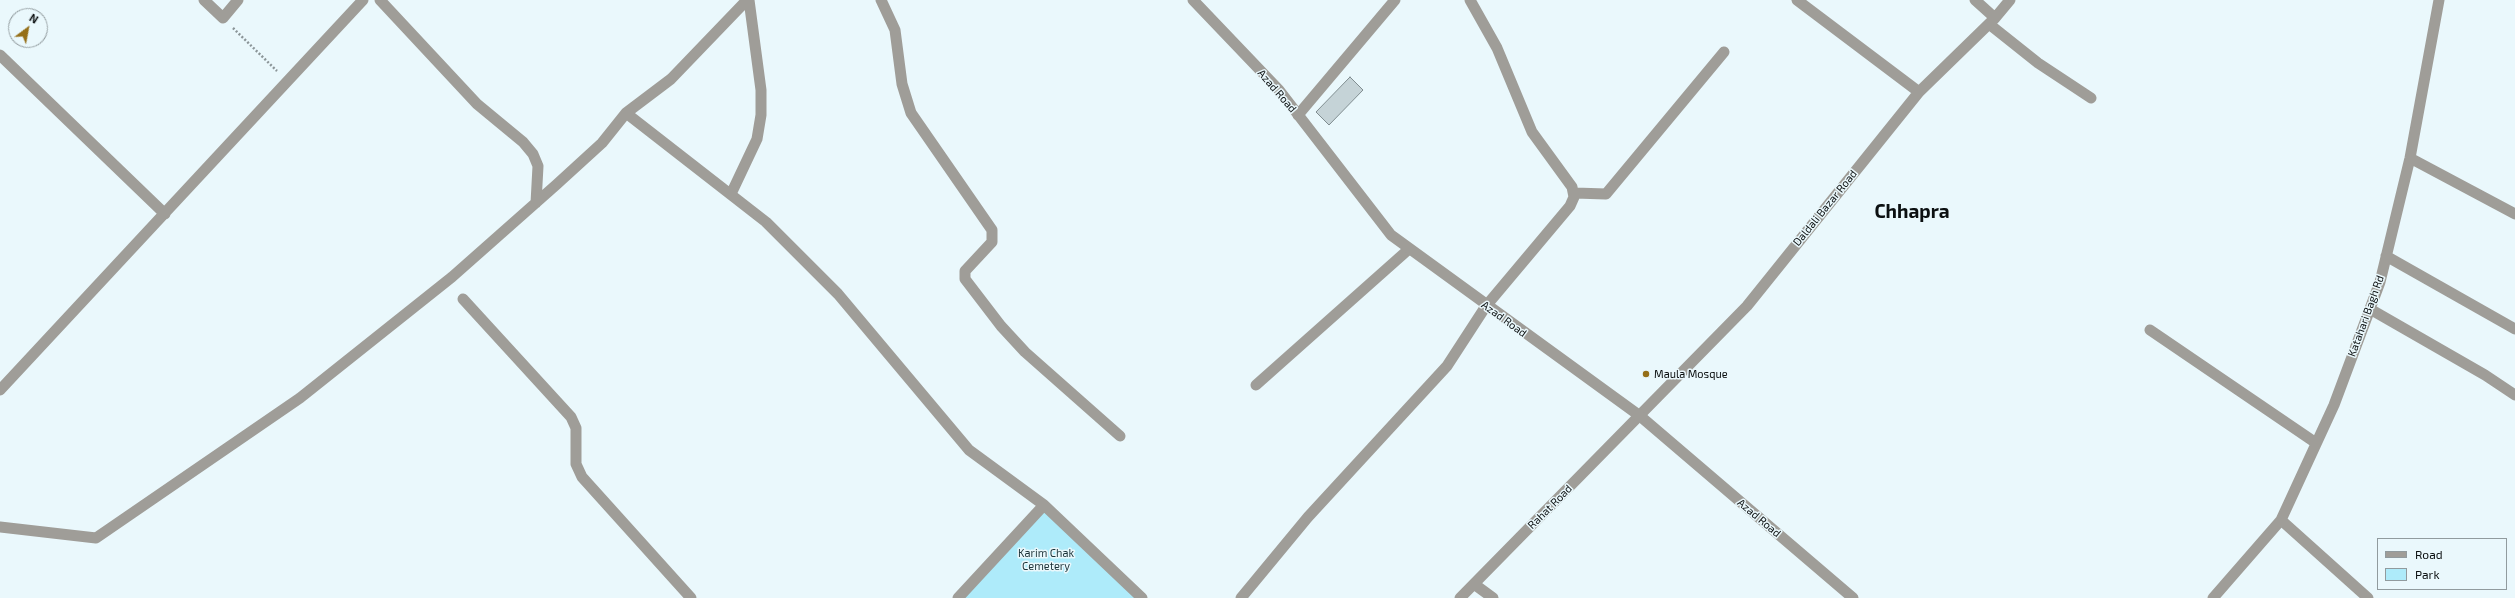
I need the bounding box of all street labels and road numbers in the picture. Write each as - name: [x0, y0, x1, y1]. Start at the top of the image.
- street label: Azad Road: [1255, 67, 1299, 115]
- street label: Daldali Bazar Road: [1790, 167, 1860, 249]
- street label: Katahari Bagh Rd: [2345, 273, 2387, 359]
- street label: Azad Road: [1479, 298, 1529, 340]
- street label: Rahat Road: [1525, 482, 1575, 532]
- street label: Azad Road: [1735, 496, 1783, 540]

